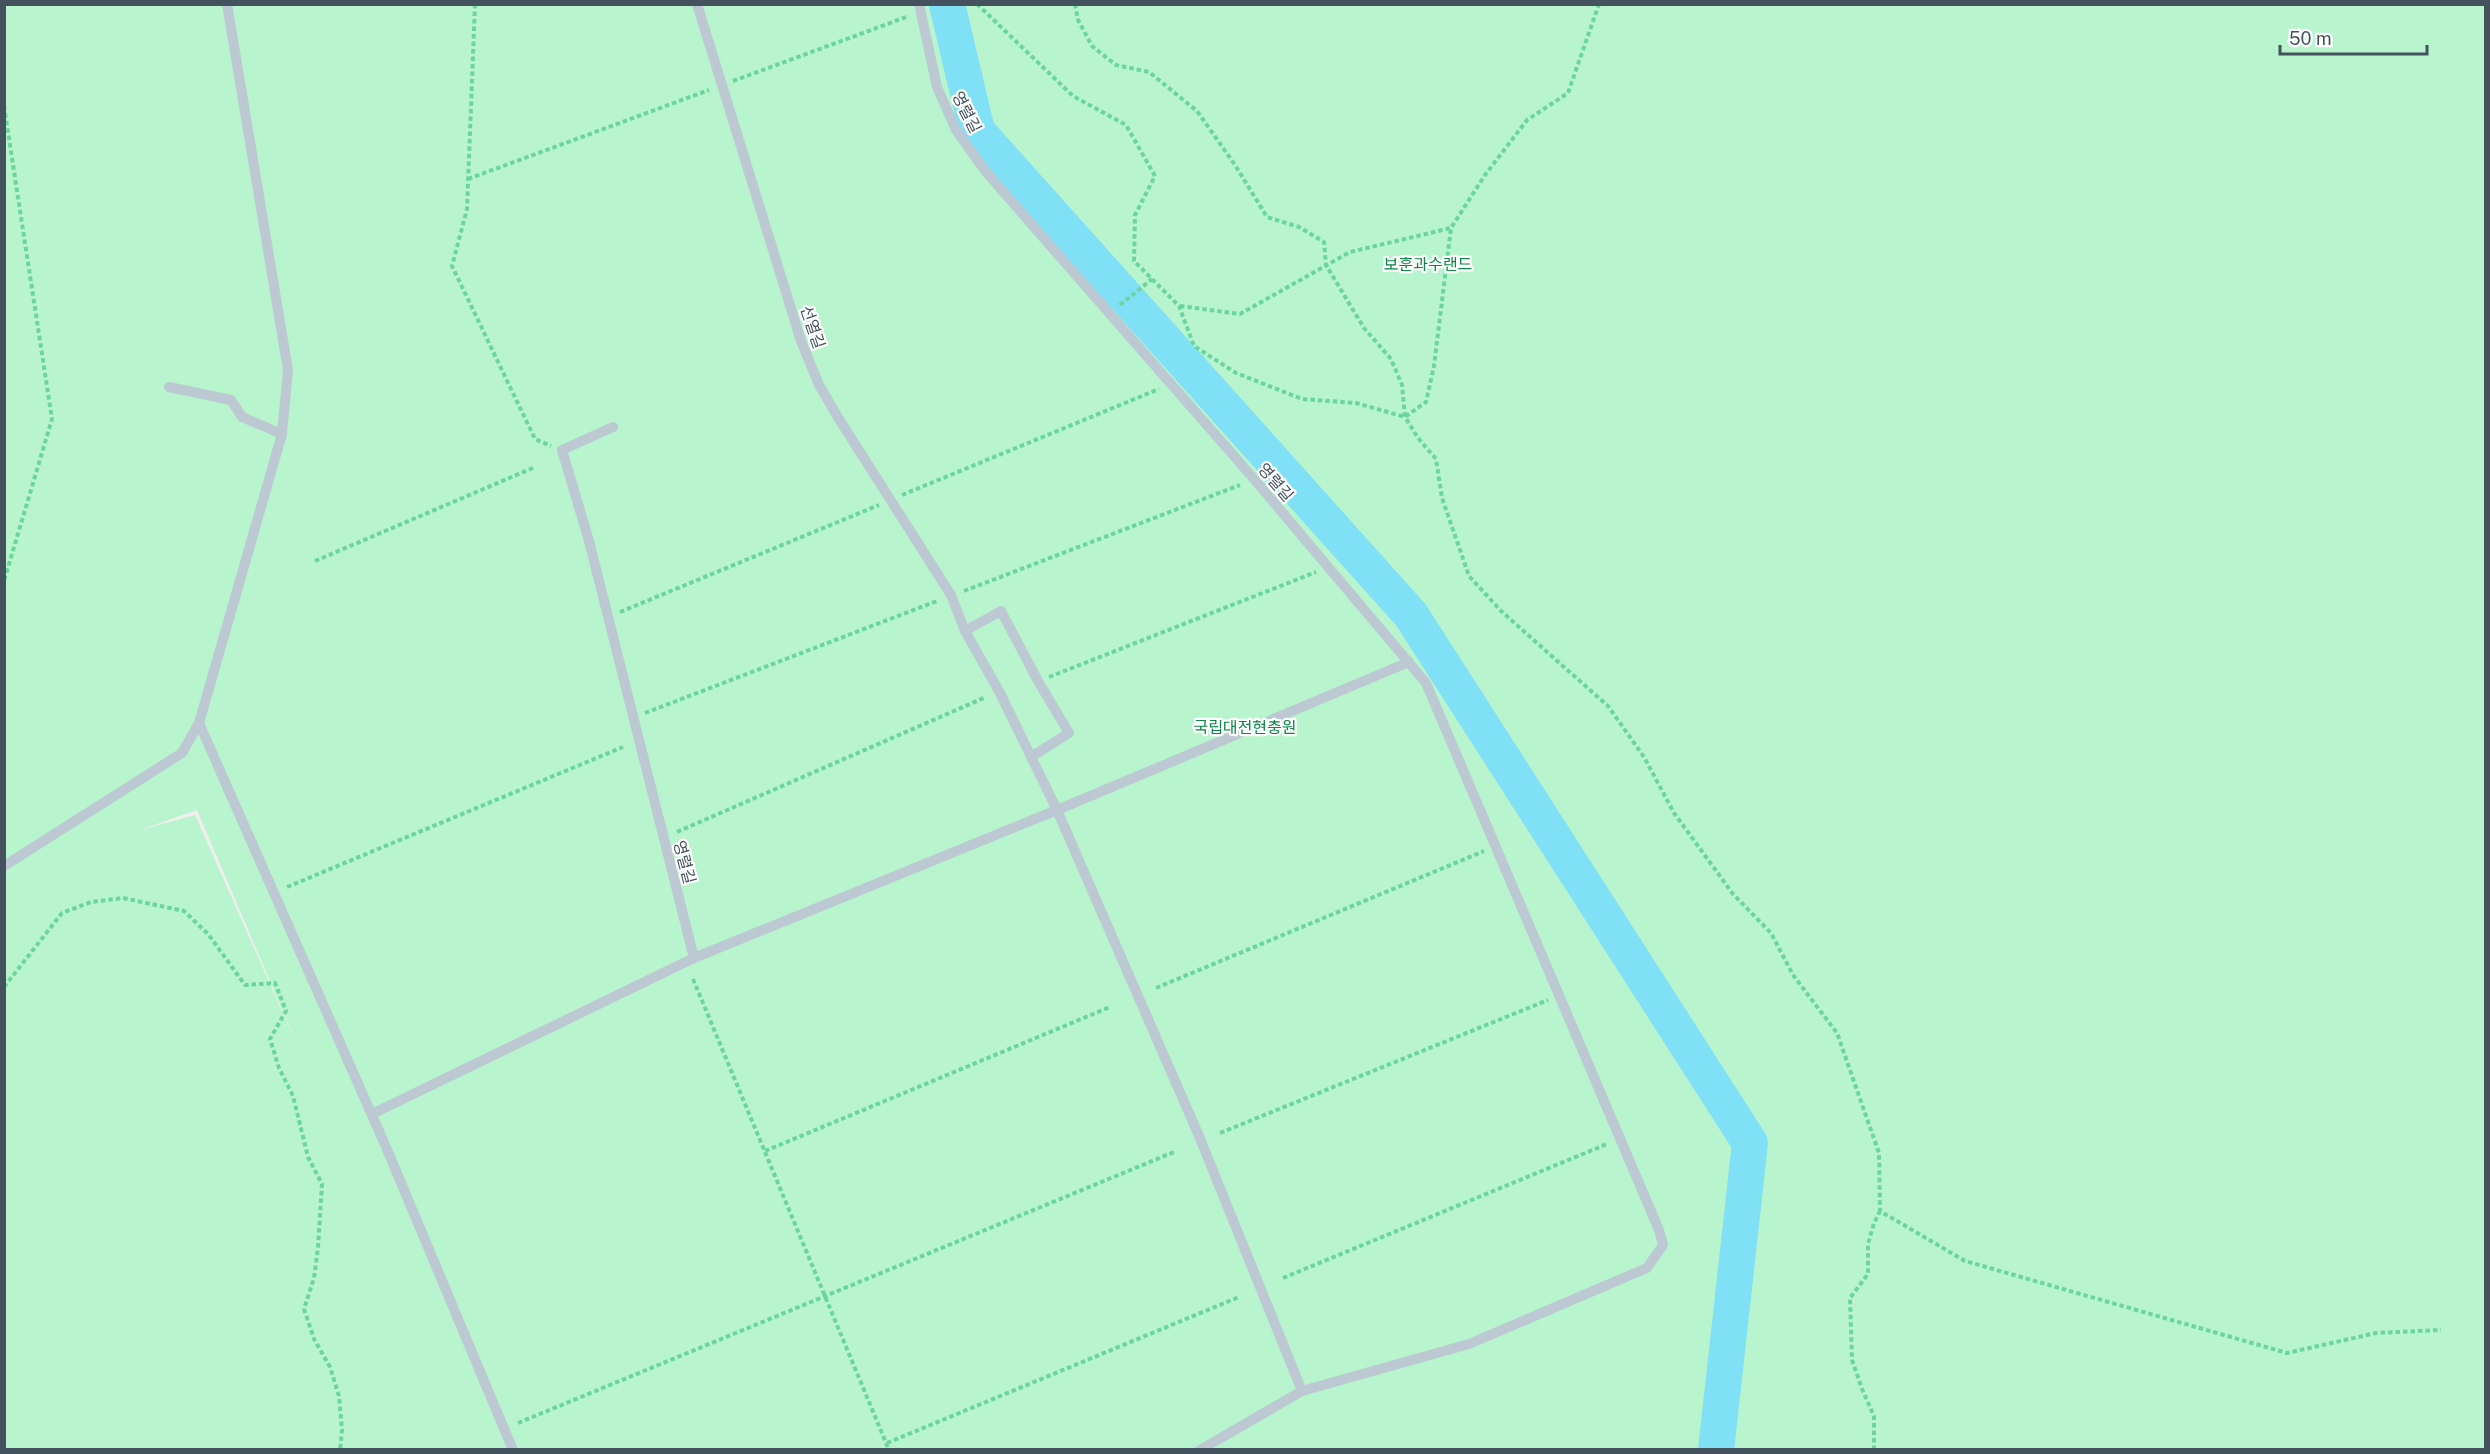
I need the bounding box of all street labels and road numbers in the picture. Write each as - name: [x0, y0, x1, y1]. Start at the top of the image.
- street label: 영렬길: [948, 88, 985, 136]
- street label: 선열길: [796, 303, 829, 351]
- street label: 영렬길: [1254, 459, 1297, 505]
- street label: 영렬길: [670, 838, 699, 886]

